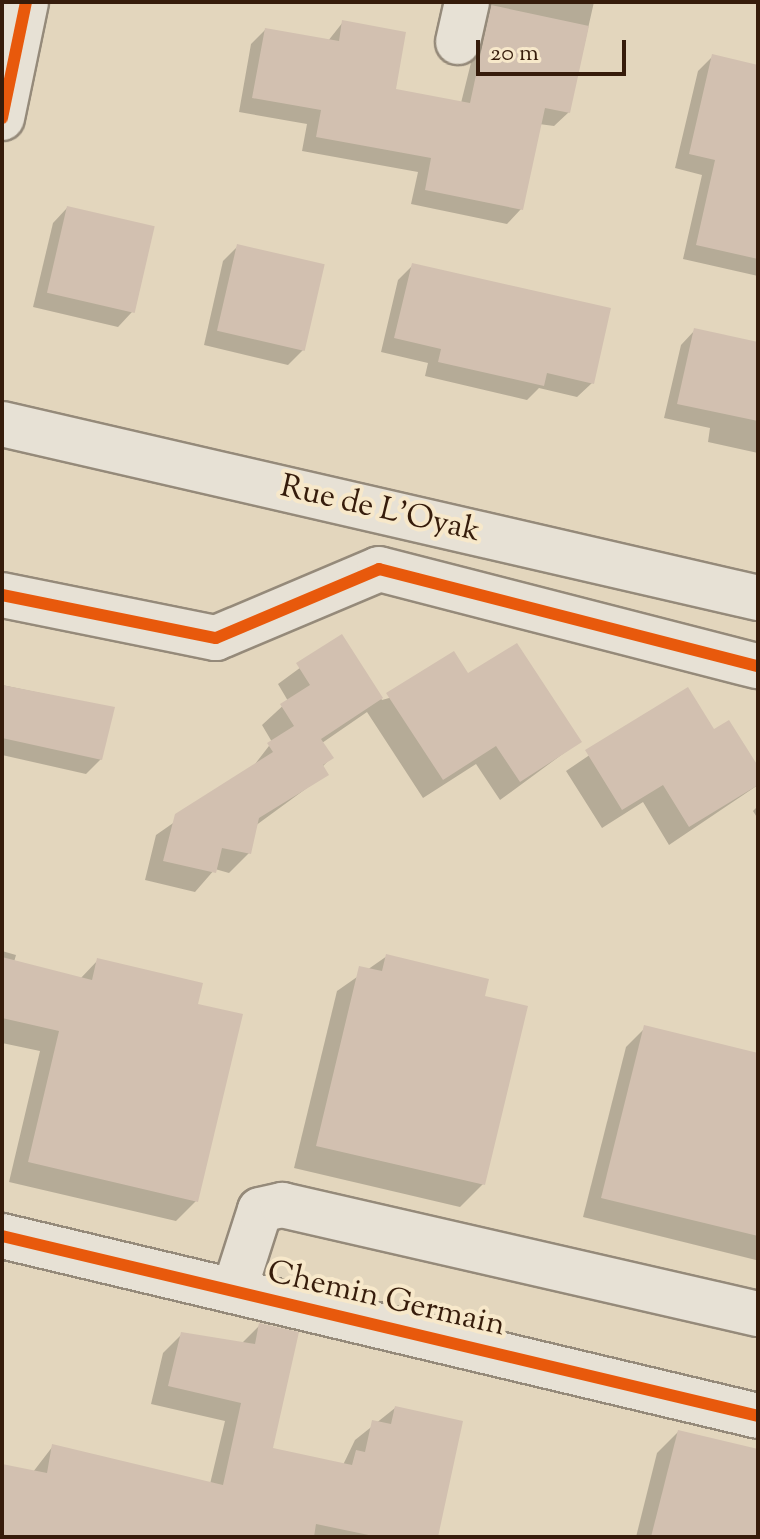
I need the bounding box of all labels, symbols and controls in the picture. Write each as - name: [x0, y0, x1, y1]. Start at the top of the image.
- scale bar: [480, 24, 630, 74]
- text: 20 m: [490, 37, 539, 71]
- street label: Rue de L'Oyak: [276, 468, 484, 552]
- street label: Chemin Germain: [263, 1254, 509, 1346]

